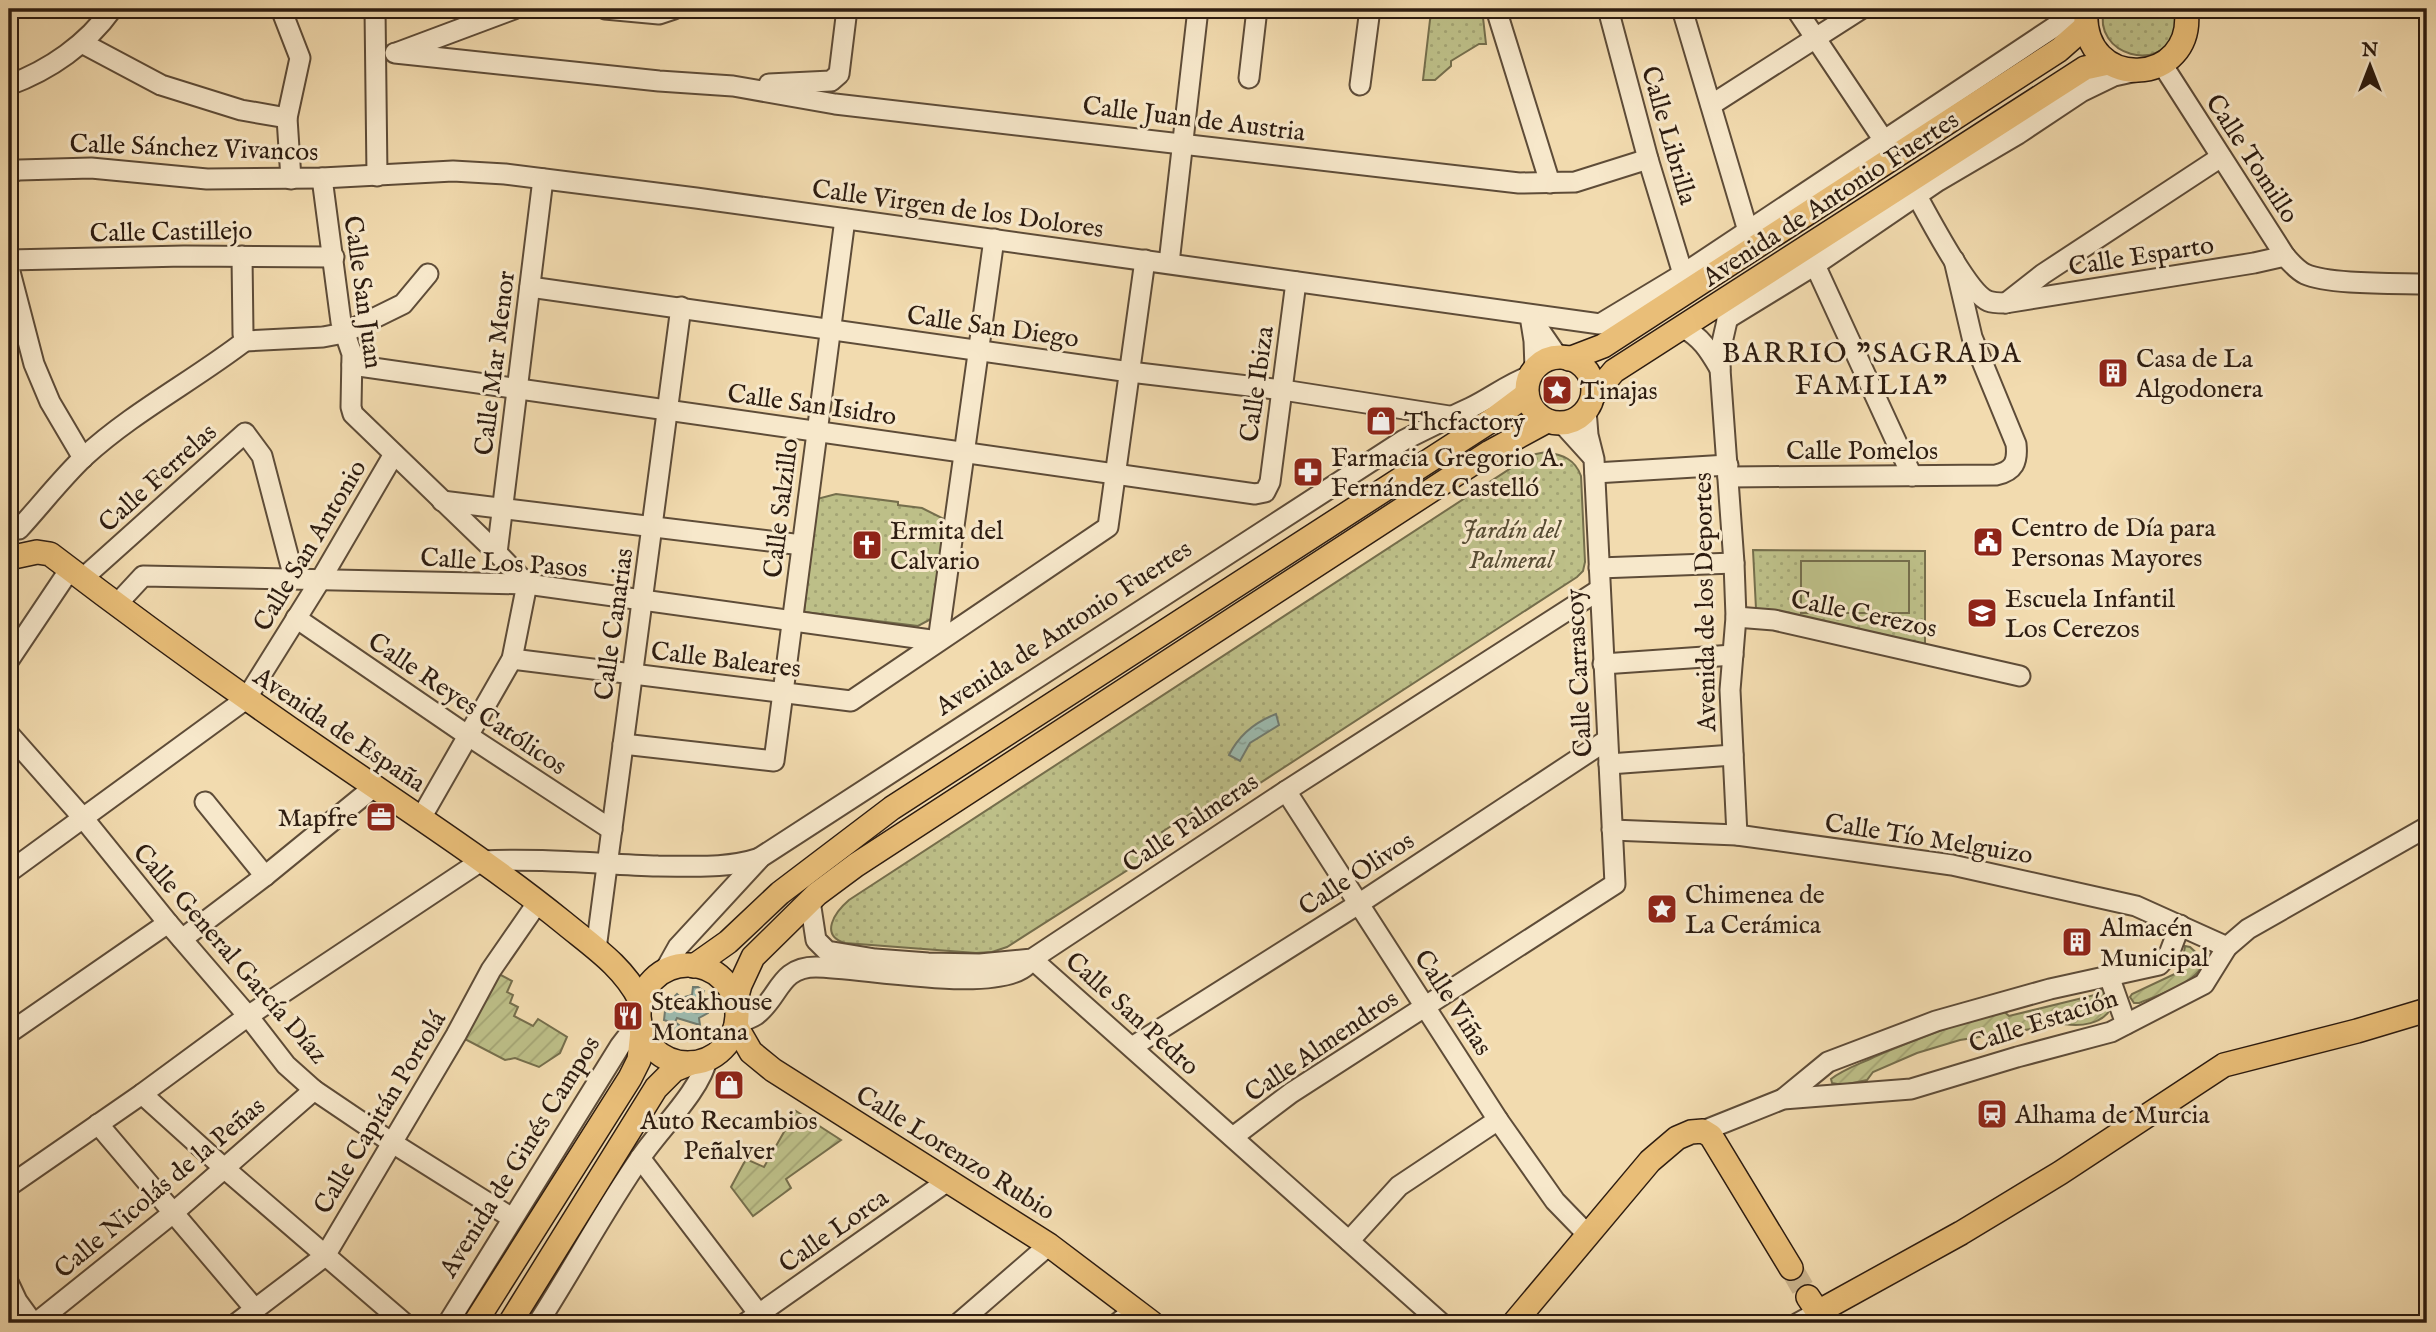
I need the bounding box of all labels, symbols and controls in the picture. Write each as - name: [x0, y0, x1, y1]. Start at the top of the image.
- north arrow: [2334, 32, 2404, 102]
- text: N: [2361, 39, 2379, 63]
- street label: Calle Librilla: [1633, 62, 1704, 209]
- street label: Calle Tomillo: [2198, 88, 2306, 230]
- street label: Calle Juan de Austria: [1081, 89, 1308, 150]
- street label: Avenida de Antonio Fuertes: [1696, 104, 1965, 295]
- street label: Calle Sánchez Vivancos: [69, 128, 319, 169]
- street label: Calle Virgen de los Dolores: [810, 173, 1106, 246]
- street label: Calle San Juan: [335, 214, 390, 371]
- street label: Calle Castillejo: [89, 215, 253, 250]
- street label: Calle Esparto: [2066, 229, 2216, 284]
- street label: Calle Mar Menor: [468, 268, 523, 457]
- street label: Calle San Diego: [905, 299, 1081, 356]
- street label: Calle Ibiza: [1233, 323, 1282, 444]
- district label: BARRIO "SAGRADA FAMILIA": [1722, 337, 2022, 404]
- place label: Casa de La Algodonera: [2135, 343, 2264, 406]
- building icon: Casa de La Algodonera: [2096, 356, 2130, 390]
- place icon: Tinajas: [1540, 373, 1574, 407]
- place label: Tinajas: [1580, 375, 1658, 408]
- street label: Calle San Isidro: [725, 377, 898, 434]
- shop icon: Thcfactory: [1364, 404, 1398, 438]
- place label: Thcfactory: [1404, 406, 1525, 439]
- street label: Calle Ferrelas: [92, 416, 224, 540]
- street label: Calle Pomelos: [1786, 435, 1938, 468]
- street label: Calle Salzillo: [757, 437, 806, 580]
- place label: Farmacia Gregorio A. Fernández Castelló: [1331, 442, 1564, 505]
- street label: Calle San Antonio: [246, 454, 375, 638]
- pharmacy icon: Farmacia Gregorio A. Fernández Castelló: [1291, 455, 1325, 489]
- street label: Avenida de los Deportes: [1687, 472, 1724, 733]
- place label: Centro de Día para Personas Mayores: [2011, 512, 2217, 575]
- park label: Jardín del Palmeral: [1462, 514, 1562, 577]
- place label: Ermita del Calvario: [890, 515, 1004, 578]
- public building icon: Centro de Día para Personas Mayores: [1971, 525, 2005, 559]
- church icon: Ermita del Calvario: [850, 528, 884, 562]
- street label: Avenida de Antonio Fuertes: [929, 533, 1198, 724]
- street label: Calle Los Pasos: [419, 541, 589, 586]
- street label: Calle Canarias: [587, 546, 641, 702]
- street label: Calle Cerezos: [1788, 583, 1940, 646]
- place label: Escuela Infantil Los Cerezos: [2005, 583, 2176, 646]
- street label: Calle Carrascoy: [1559, 588, 1600, 758]
- school or university icon: Escuela Infantil Los Cerezos: [1965, 596, 1999, 630]
- street label: Calle Reyes Católicos: [361, 625, 573, 783]
- street label: Calle Baleares: [649, 635, 803, 686]
- street label: Avenida de España: [246, 660, 432, 801]
- street label: Calle Palmeras: [1117, 766, 1265, 881]
- office icon: Mapfre: [364, 800, 398, 834]
- place label: Mapfre: [277, 802, 358, 835]
- street label: Calle Tío Melguizo: [1822, 807, 2035, 872]
- street label: Calle Olivos: [1293, 825, 1421, 924]
- street label: Calle General García Díaz: [125, 837, 335, 1071]
- place label: Chimenea de La Cerámica: [1685, 879, 1825, 942]
- place icon: Chimenea de La Cerámica: [1645, 892, 1679, 926]
- place label: Almacén Municipal: [2099, 912, 2210, 975]
- building icon: Almacén Municipal: [2060, 925, 2094, 959]
- street label: Calle Viñas: [1406, 944, 1499, 1062]
- street label: Calle San Pedro: [1058, 945, 1206, 1083]
- street label: Calle Estación: [1965, 982, 2122, 1061]
- street label: Calle Almendros: [1239, 983, 1405, 1110]
- place label: Steakhouse Montana: [651, 986, 773, 1049]
- restaurant icon: Steakhouse Montana: [611, 999, 645, 1033]
- street label: Calle Capitán Portolá: [307, 1005, 454, 1220]
- street label: Avenida de Ginés Campos: [432, 1030, 608, 1285]
- shop icon: Auto Recambios Peñalver: [712, 1068, 746, 1102]
- street label: Calle Lorenzo Rubio: [849, 1079, 1061, 1228]
- street label: Calle Nicolás de la Peñas: [48, 1090, 272, 1286]
- station icon: Alhama de Murcia: [1975, 1097, 2009, 1131]
- place label: Alhama de Murcia: [2014, 1099, 2211, 1132]
- place label: Auto Recambios Peñalver: [639, 1105, 818, 1168]
- street label: Calle Lorca: [773, 1181, 896, 1281]

